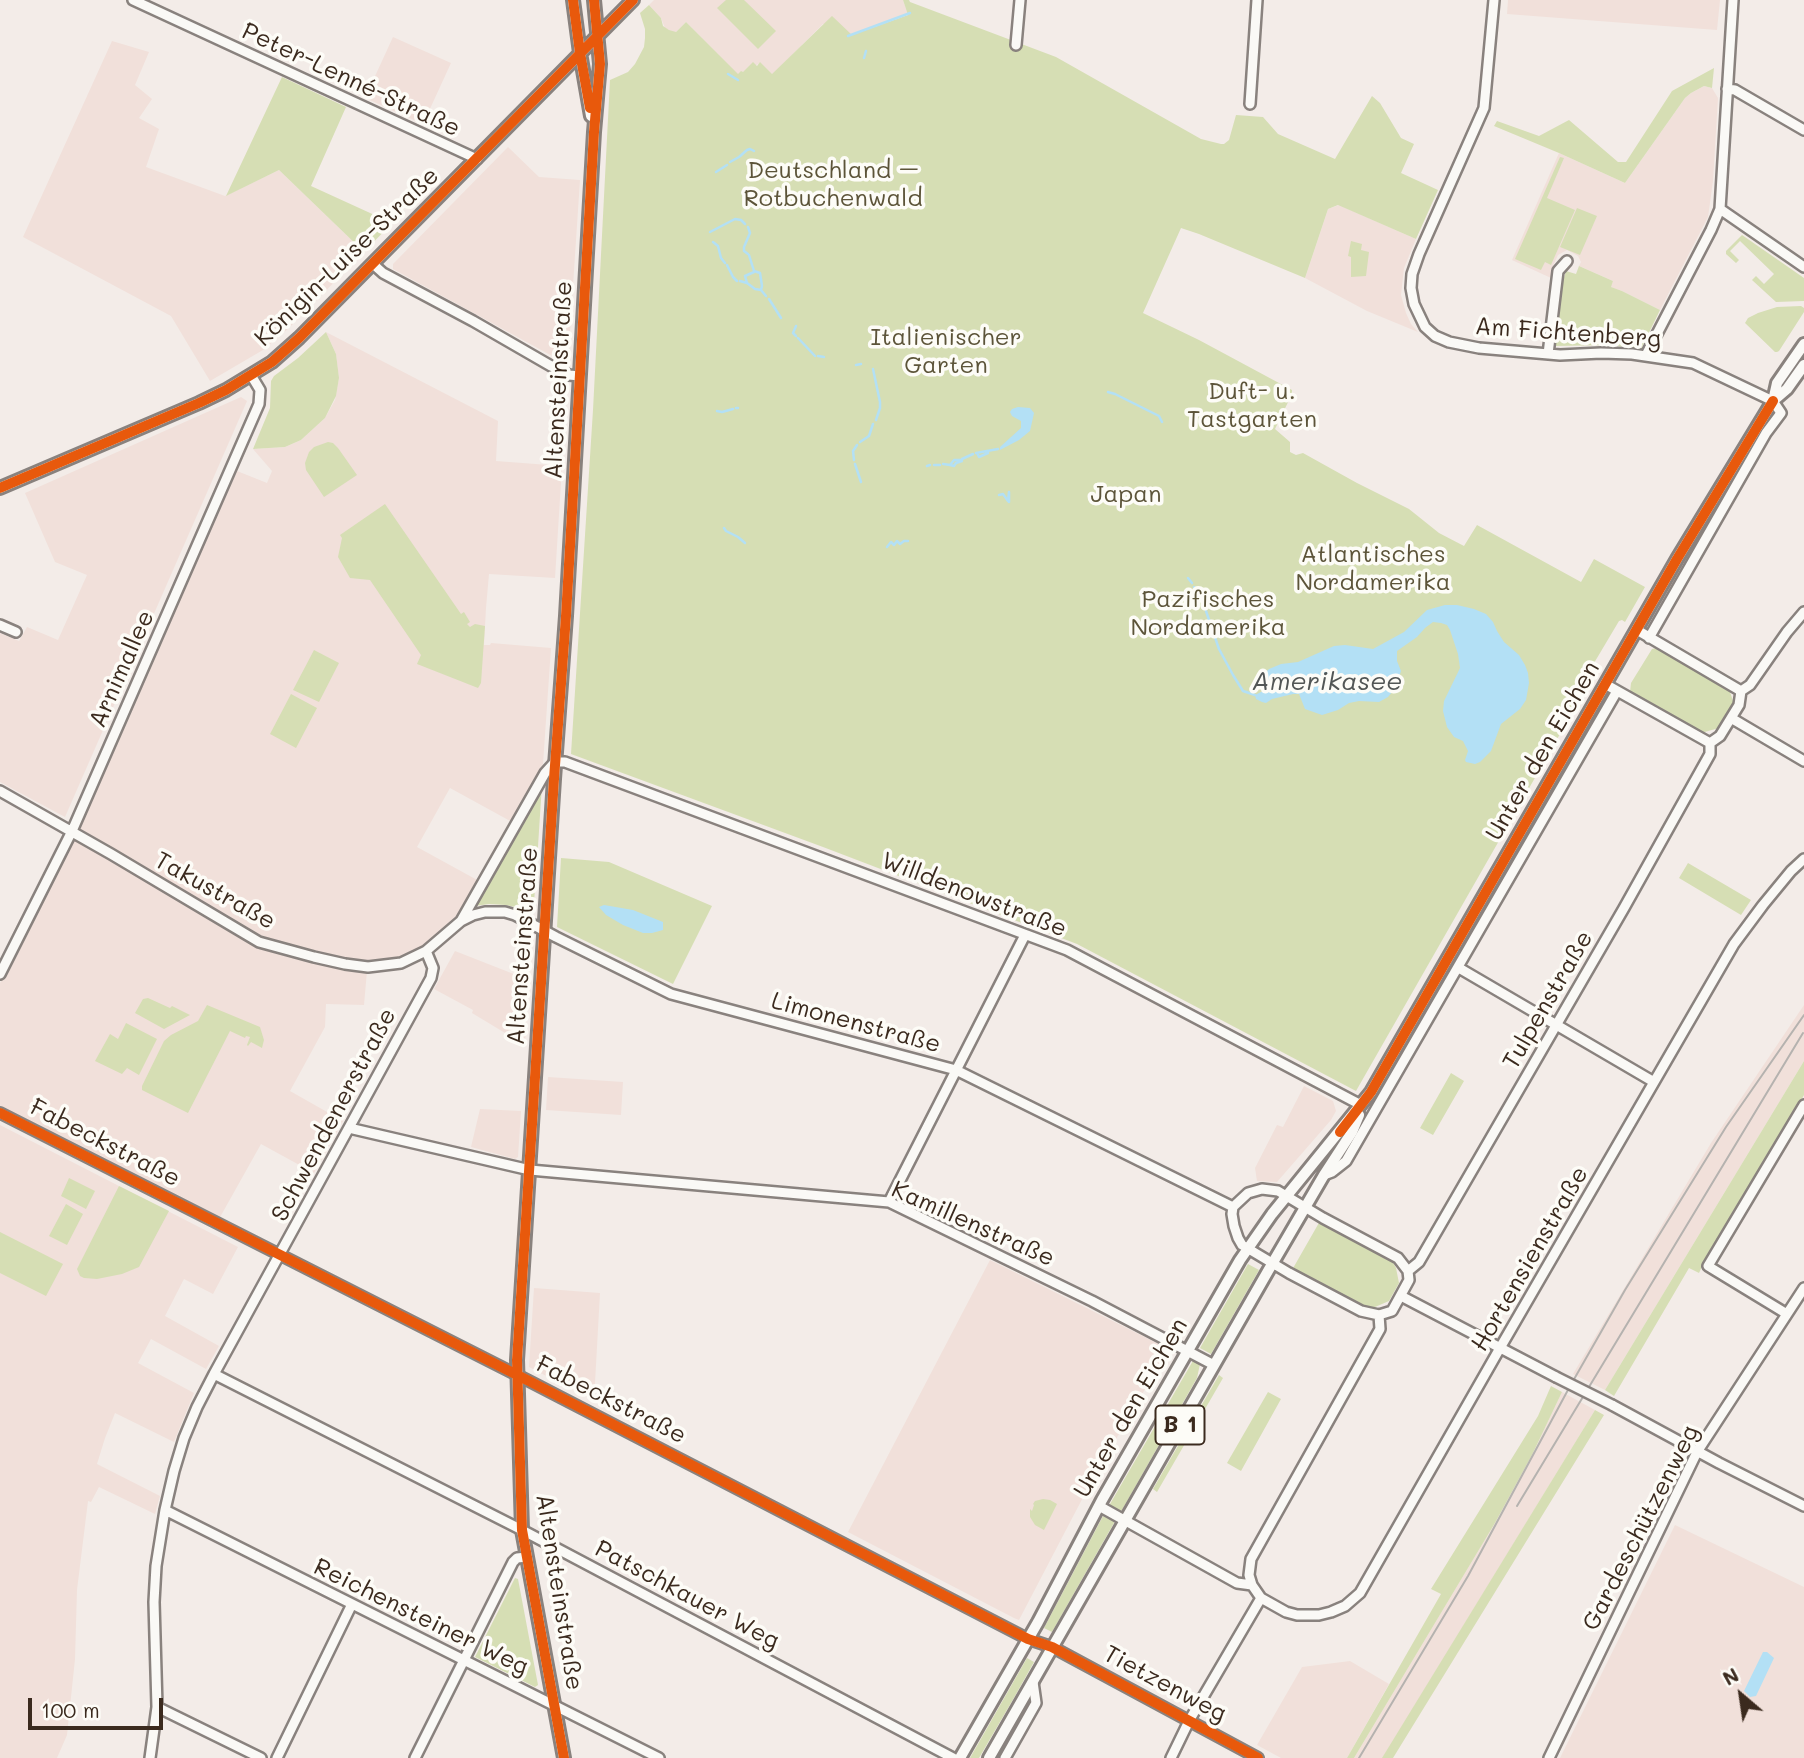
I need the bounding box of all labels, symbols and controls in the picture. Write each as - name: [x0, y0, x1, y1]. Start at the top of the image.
- street label: Peter-Lenné-Straße: [237, 17, 465, 143]
- park label: Deutschland – Rotbuchenwald: [743, 157, 923, 213]
- street label: Königin-Luise-Straße: [249, 162, 445, 352]
- street label: Altensteinstraße: [539, 280, 579, 480]
- street label: Am Fichtenberg: [1474, 312, 1662, 354]
- park label: Italienischer Garten: [870, 324, 1022, 380]
- park label: Duft- u. Tastgarten: [1187, 378, 1317, 434]
- park label: Japan: [1090, 481, 1162, 509]
- park label: Atlantisches Nordamerika: [1295, 541, 1451, 597]
- park label: Pazifisches Nordamerika: [1130, 586, 1286, 642]
- street label: Arnimallee: [83, 606, 161, 732]
- street label: Unter den Eichen: [1480, 656, 1606, 846]
- water label: Amerikasee: [1252, 666, 1402, 698]
- street label: Takustraße: [150, 846, 280, 936]
- street label: Altensteinstraße: [502, 846, 544, 1046]
- street label: Willdenowstraße: [877, 846, 1071, 944]
- street label: Tulpenstraße: [1497, 926, 1599, 1074]
- street label: Limonenstraße: [768, 987, 944, 1059]
- street label: Schwendenerstraße: [266, 1003, 402, 1227]
- street label: Fabeckstraße: [25, 1093, 185, 1193]
- street label: Hortensienstraße: [1465, 1161, 1595, 1357]
- street label: Kamillenstraße: [887, 1175, 1059, 1273]
- street label: Unter den Eichen: [1068, 1313, 1194, 1503]
- street label: Fabeckstraße: [531, 1350, 691, 1450]
- road number: B 1: [1156, 1406, 1204, 1444]
- street label: Gardeschützenweg: [1577, 1420, 1705, 1636]
- street label: Altensteinstraße: [529, 1492, 589, 1692]
- street label: Patschkauer Weg: [590, 1534, 784, 1656]
- street label: Reichensteiner Weg: [309, 1552, 533, 1682]
- street label: Tietzenweg: [1099, 1640, 1231, 1728]
- north arrow: [1706, 1660, 1776, 1730]
- text: N: [1718, 1662, 1743, 1691]
- scale bar: [32, 1684, 166, 1728]
- text: 100 m: [41, 1696, 100, 1723]

